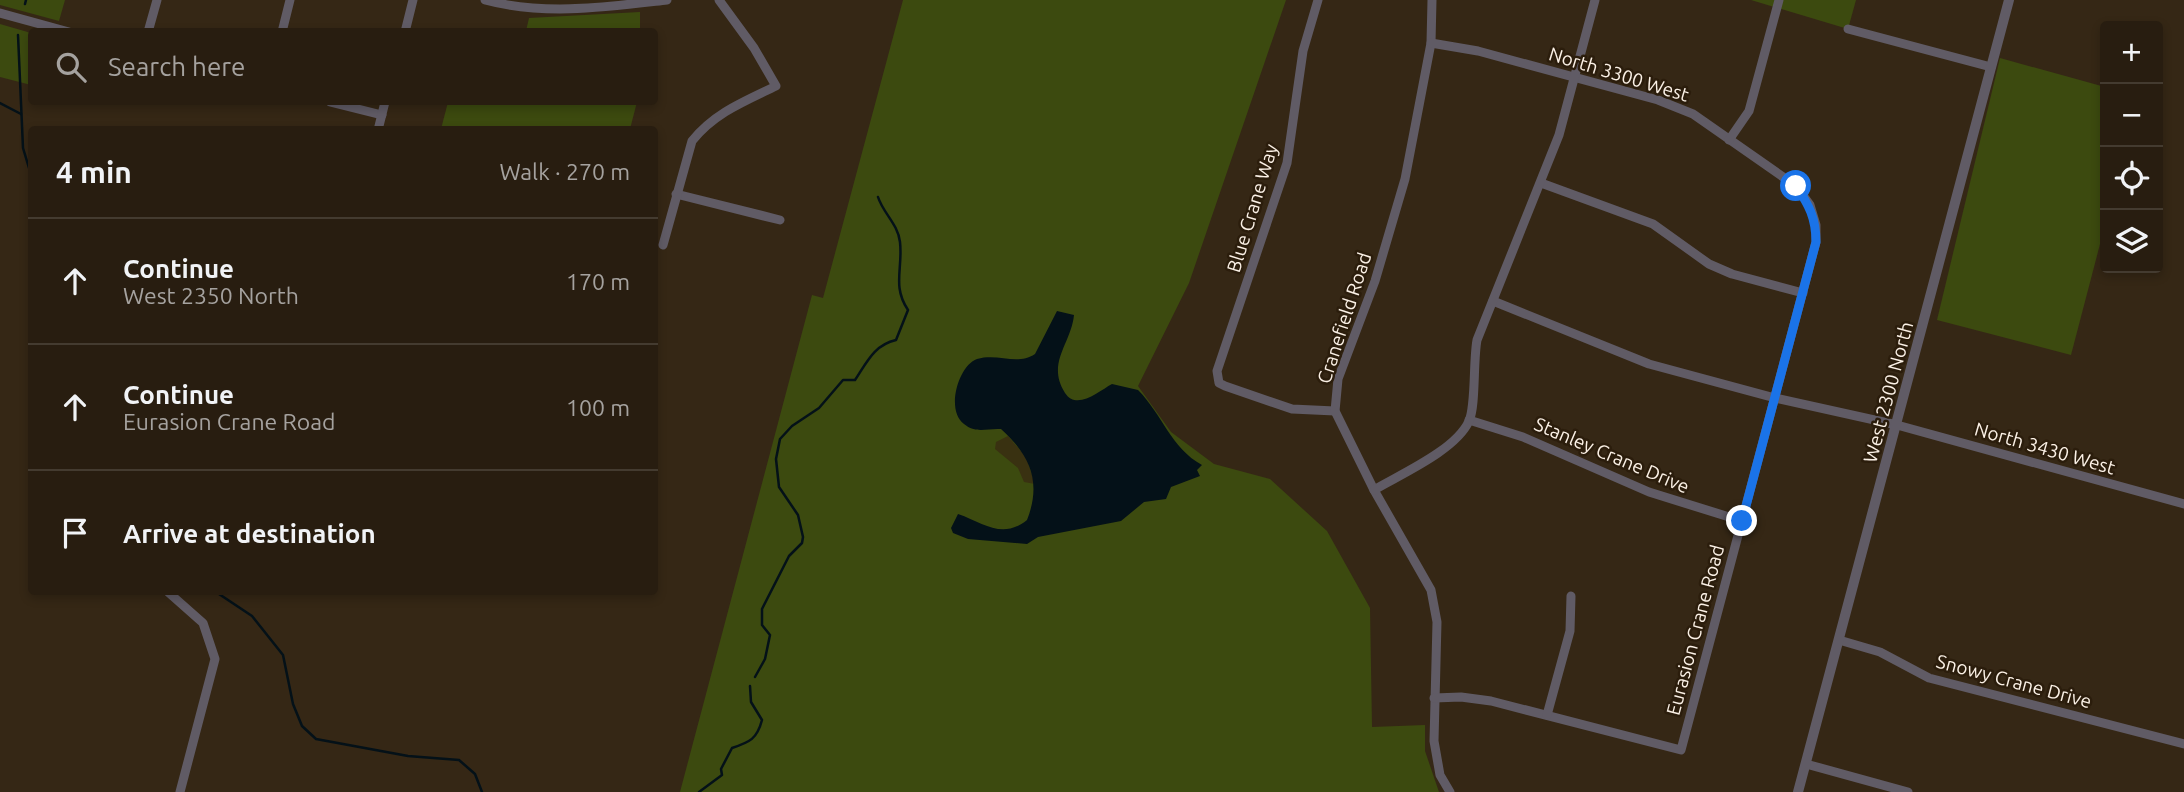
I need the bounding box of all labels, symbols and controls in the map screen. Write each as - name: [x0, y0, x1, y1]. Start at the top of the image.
- map controls: [2100, 21, 2163, 273]
- button: +: [2100, 21, 2163, 84]
- search box: [28, 28, 658, 105]
- street label: North 3300 West: [1546, 42, 1692, 106]
- icon: search: [52, 48, 90, 86]
- text: Search here: [108, 52, 245, 81]
- button: −: [2100, 84, 2163, 147]
- street label: Blue Crane Way: [1222, 141, 1282, 275]
- button: locate: [2100, 147, 2163, 210]
- text: 4 min: [56, 155, 132, 189]
- text: Walk · 270 m: [499, 159, 630, 184]
- route start: [1780, 170, 1811, 201]
- button: layers: [2100, 210, 2163, 273]
- street label: Cranefield Road: [1312, 250, 1376, 386]
- text: Continue: [123, 254, 234, 283]
- icon: ahead: [56, 262, 94, 300]
- text: 170 m: [566, 269, 630, 294]
- text: West 2350 North: [123, 283, 299, 308]
- street label: West 2300 North: [1859, 319, 1917, 465]
- text: Continue: [123, 380, 234, 409]
- icon: ahead: [56, 388, 94, 426]
- text: 100 m: [566, 395, 630, 420]
- text: Eurasion Crane Road: [123, 409, 336, 434]
- street label: Stanley Crane Drive: [1531, 412, 1693, 498]
- street label: North 3430 West: [1972, 417, 2118, 479]
- route end: [1726, 505, 1757, 536]
- icon: arrive: [56, 514, 94, 552]
- text: Arrive at destination: [123, 519, 376, 548]
- street label: Eurasion Crane Road: [1662, 542, 1728, 718]
- street label: Snowy Crane Drive: [1934, 650, 2094, 712]

